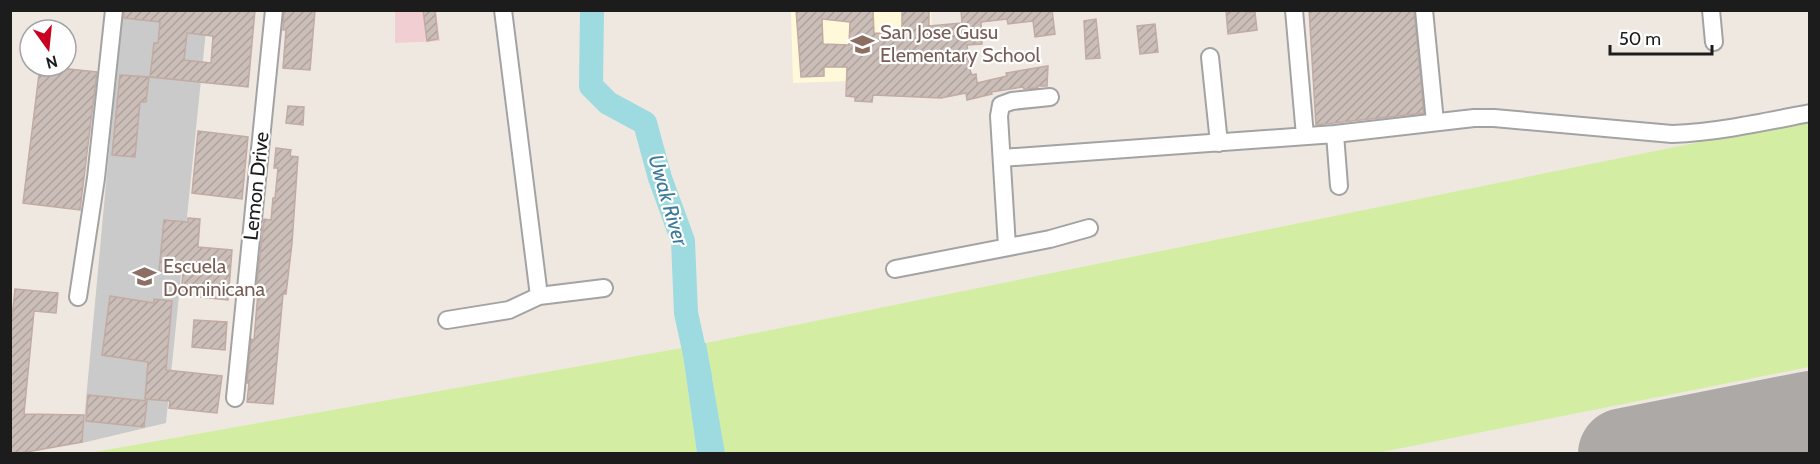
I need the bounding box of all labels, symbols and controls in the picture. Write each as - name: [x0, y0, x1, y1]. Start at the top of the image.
- north arrow: [18, 18, 78, 78]
- scale bar: [1610, 18, 1712, 56]
- place label: San Jose Gusu Elementary School: [880, 20, 1041, 67]
- text: 50 m: [1619, 28, 1661, 50]
- school or university icon: San Jose Gusu Elementary School: [849, 31, 875, 57]
- text: N: [44, 51, 60, 73]
- street label: Lemon Drive: [238, 130, 274, 242]
- water label: Uwak River: [644, 151, 694, 250]
- place label: Escuela Dominicana: [163, 254, 265, 301]
- school or university icon: Escuela Dominicana: [132, 264, 158, 290]

